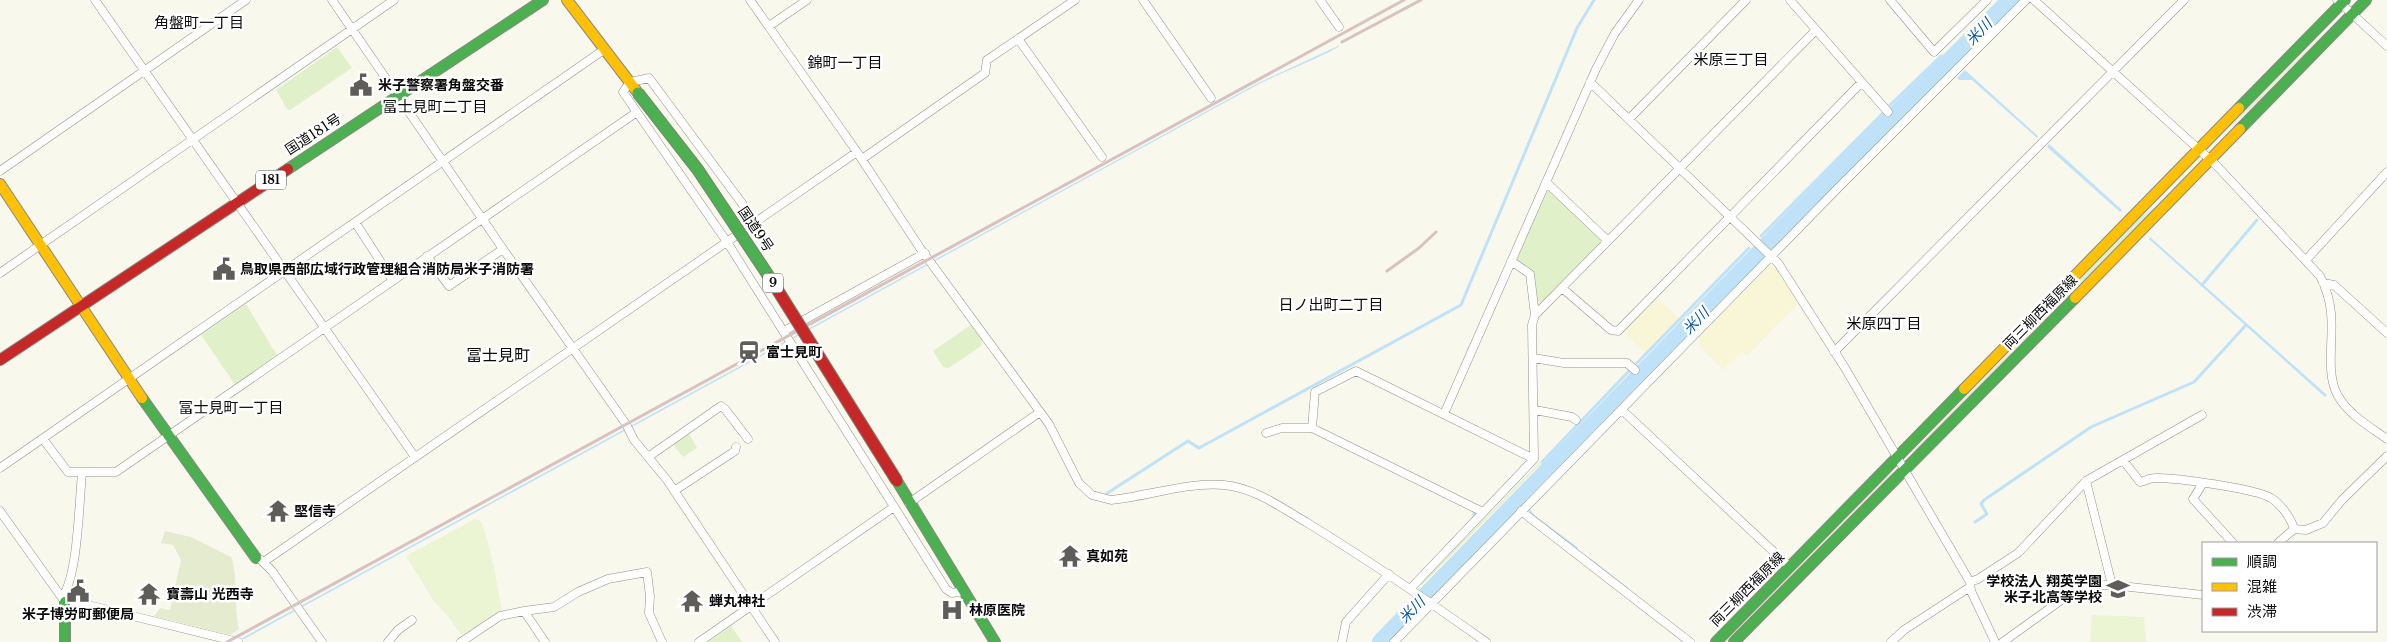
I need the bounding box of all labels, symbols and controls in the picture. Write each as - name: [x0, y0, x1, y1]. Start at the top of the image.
- district label: 角盤町一丁目: [154, 13, 244, 32]
- water label: 米川: [1961, 13, 1997, 49]
- district label: 米原三丁目: [1693, 50, 1769, 69]
- district label: 錦町一丁目: [807, 53, 883, 72]
- public building icon: 米子警察署角盤交番: [348, 72, 374, 98]
- place label: 米子警察署角盤交番: [378, 76, 504, 94]
- district label: 冨士見町二丁目: [382, 97, 488, 116]
- street label: 国道181号: [282, 109, 344, 159]
- road number: 181: [256, 170, 286, 190]
- street label: 国道9号: [734, 203, 778, 255]
- public building icon: 鳥取県西部広域行政管理組合消防局米子消防署: [211, 256, 237, 282]
- place label: 鳥取県西部広域行政管理組合消防局米子消防署: [240, 260, 534, 278]
- street label: 両三柳西福原線: [1999, 271, 2081, 353]
- road number: 9: [763, 274, 783, 292]
- district label: 日ノ出町二丁目: [1278, 295, 1384, 314]
- water label: 米川: [1678, 302, 1714, 338]
- district label: 米原四丁目: [1846, 314, 1922, 333]
- station icon: 富士見町: [736, 339, 762, 365]
- place label: 富士見町: [766, 343, 822, 361]
- district label: 冨士見町: [466, 345, 530, 365]
- district label: 冨士見町一丁目: [178, 398, 284, 417]
- temple icon: 堅信寺: [265, 498, 291, 524]
- place label: 堅信寺: [294, 502, 336, 520]
- legend: [2202, 542, 2377, 632]
- temple icon: 真如苑: [1057, 543, 1083, 569]
- place label: 真如苑: [1086, 547, 1128, 565]
- street label: 両三柳西福原線: [1706, 548, 1788, 630]
- text: 順調: [2247, 552, 2277, 571]
- place label: 学校法人 翔英学園 米子北高等学校: [1986, 572, 2102, 606]
- school or university icon: 学校法人 翔英学園 米子北高等学校: [2105, 576, 2131, 602]
- text: 混雑: [2247, 577, 2277, 596]
- public building icon: 米子博労町郵便局: [65, 578, 91, 604]
- temple icon: 寶壽山 光西寺: [136, 581, 162, 607]
- place label: 寶壽山 光西寺: [166, 585, 254, 603]
- temple icon: 蝉丸神社: [679, 588, 705, 614]
- water label: 米川: [1394, 591, 1430, 627]
- place label: 蝉丸神社: [709, 592, 765, 610]
- hospital icon: 林原医院: [939, 597, 965, 623]
- place label: 林原医院: [969, 601, 1025, 619]
- text: 渋滞: [2247, 602, 2277, 621]
- place label: 米子博労町郵便局: [22, 605, 134, 623]

